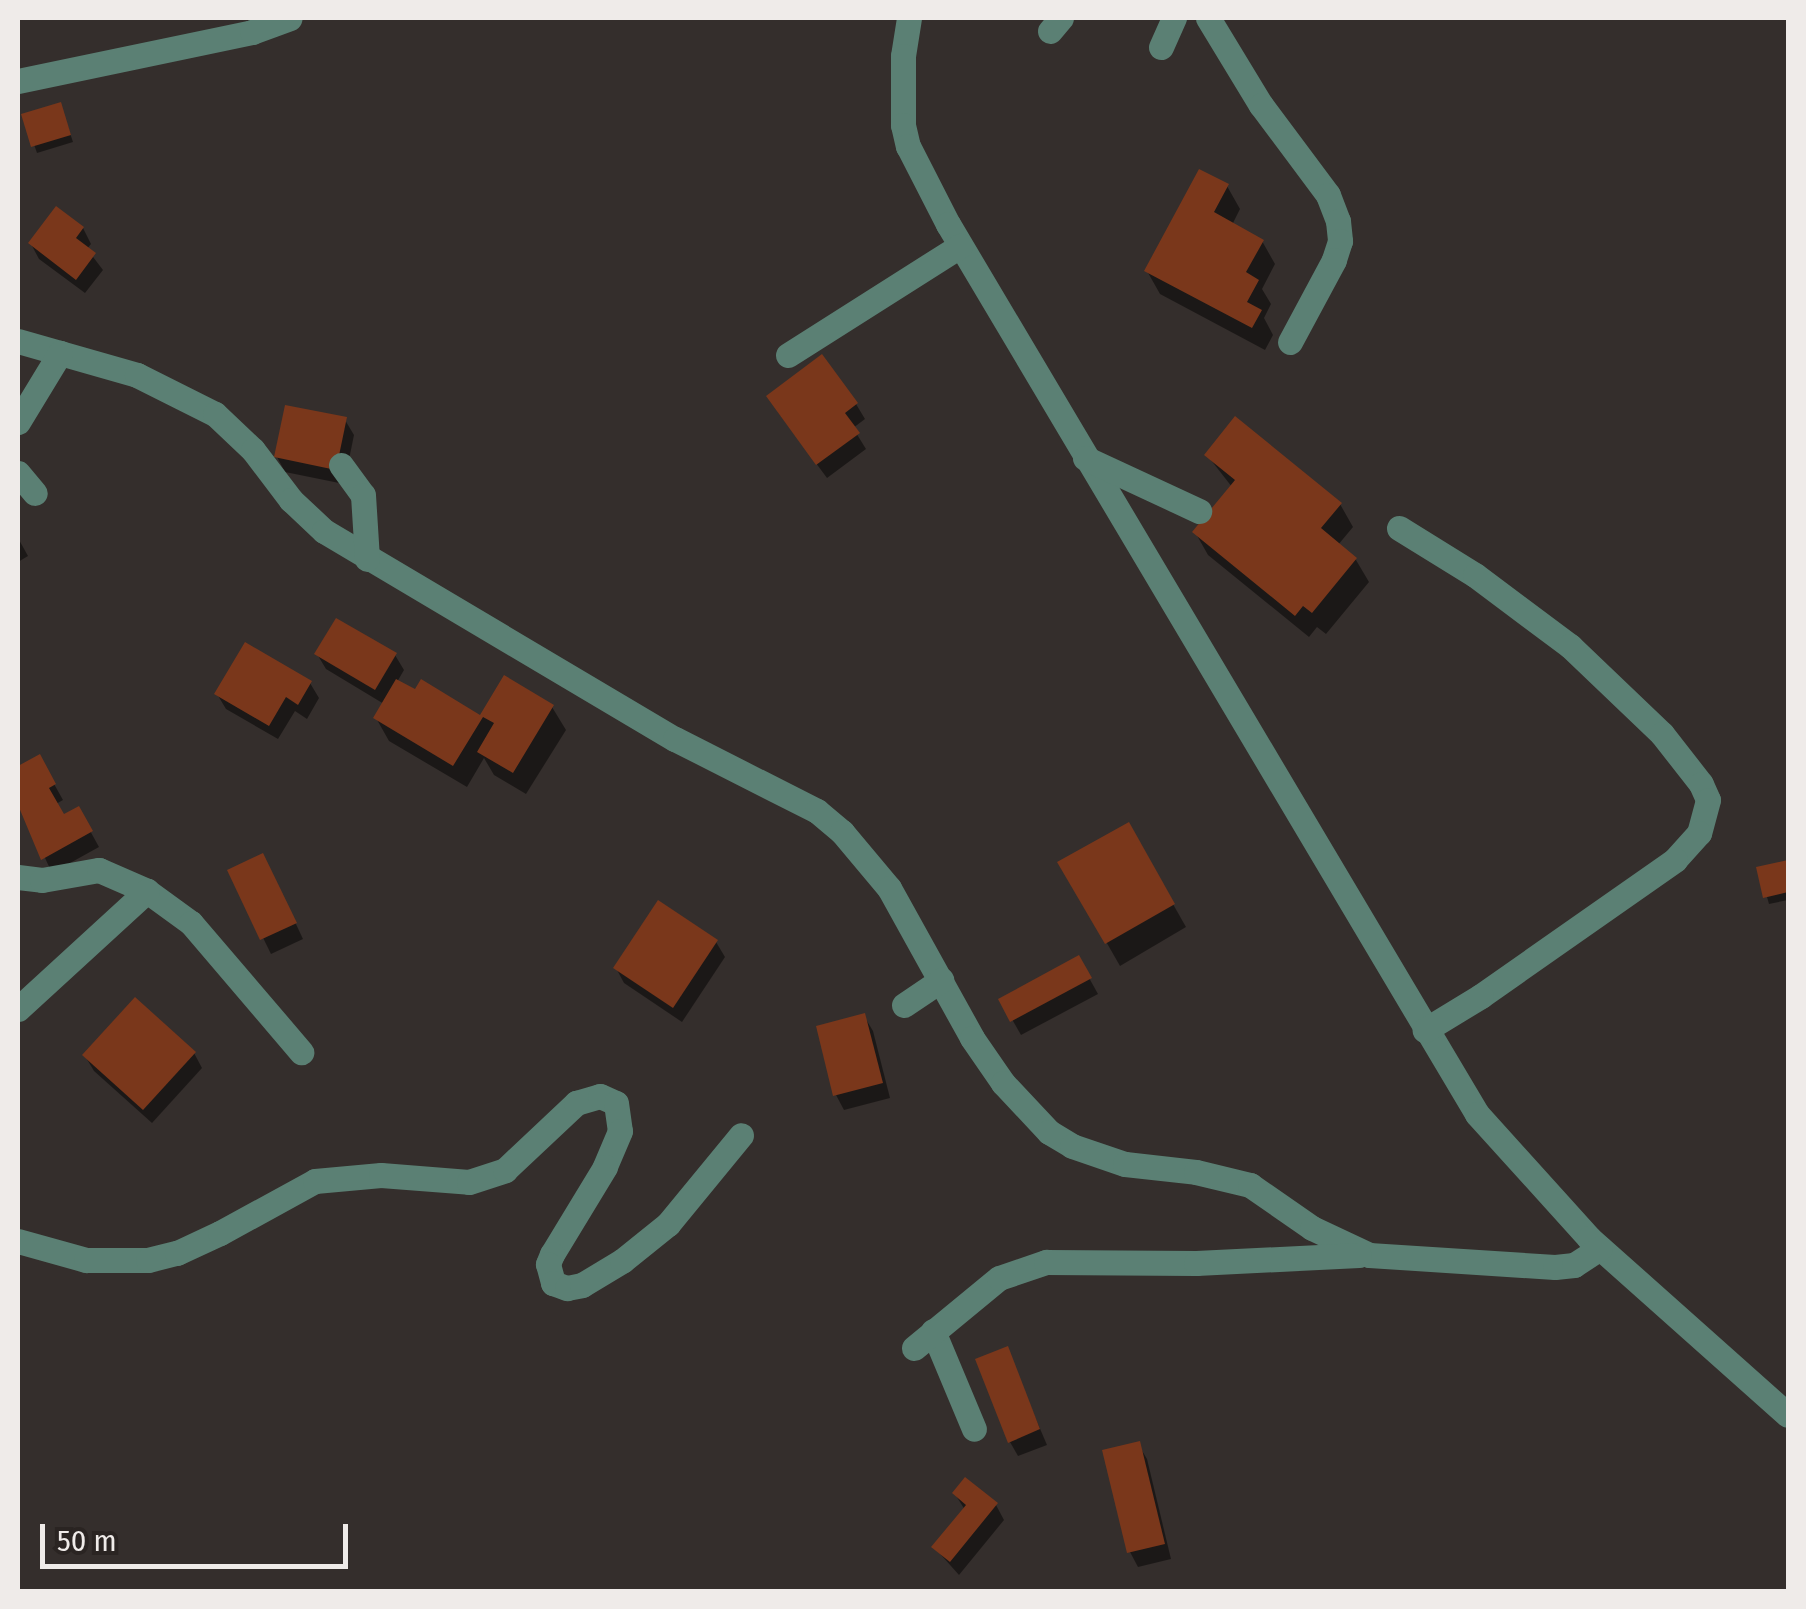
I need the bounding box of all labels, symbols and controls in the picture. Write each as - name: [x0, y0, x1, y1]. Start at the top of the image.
- scale bar: [45, 1504, 352, 1566]
- text: 50 m: [57, 1523, 117, 1559]

